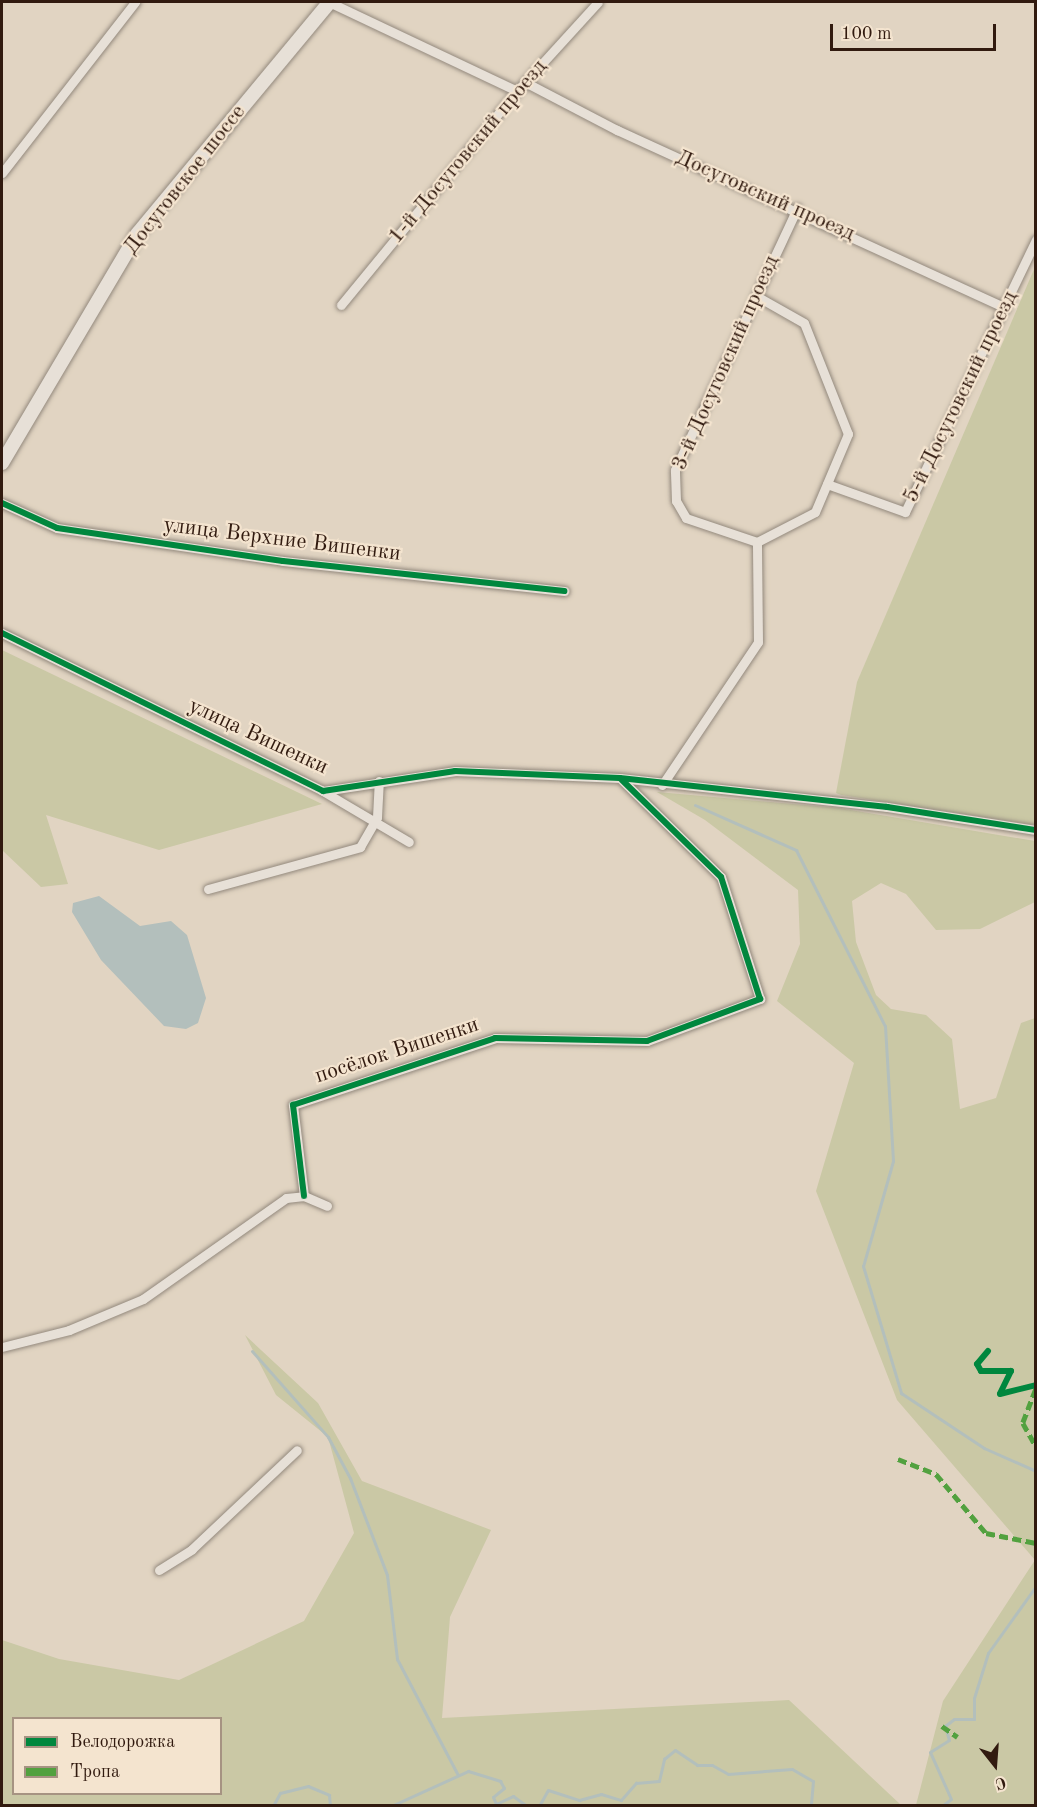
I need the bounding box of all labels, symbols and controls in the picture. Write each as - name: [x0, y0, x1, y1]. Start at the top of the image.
- scale bar: [833, 12, 1000, 50]
- text: 100 m: [841, 25, 892, 43]
- street label: 1-й Досуговский проезд: [383, 54, 553, 250]
- street label: Досуговское шоссе: [118, 100, 252, 260]
- street label: Досуговский проезд: [671, 145, 859, 247]
- street label: 3-й Досуговский проезд: [667, 251, 785, 475]
- street label: 5-й Досуговский проезд: [898, 287, 1024, 507]
- street label: улица Верхние Вишенки: [162, 512, 402, 568]
- street label: улица Вишенки: [184, 693, 332, 781]
- street label: посёлок Вишенки: [312, 1012, 482, 1090]
- legend: [12, 1717, 222, 1795]
- text: Велодорожка: [70, 1733, 175, 1751]
- north arrow: [965, 1735, 1025, 1795]
- text: Тропа: [70, 1763, 120, 1781]
- text: С: [993, 1773, 1008, 1791]

